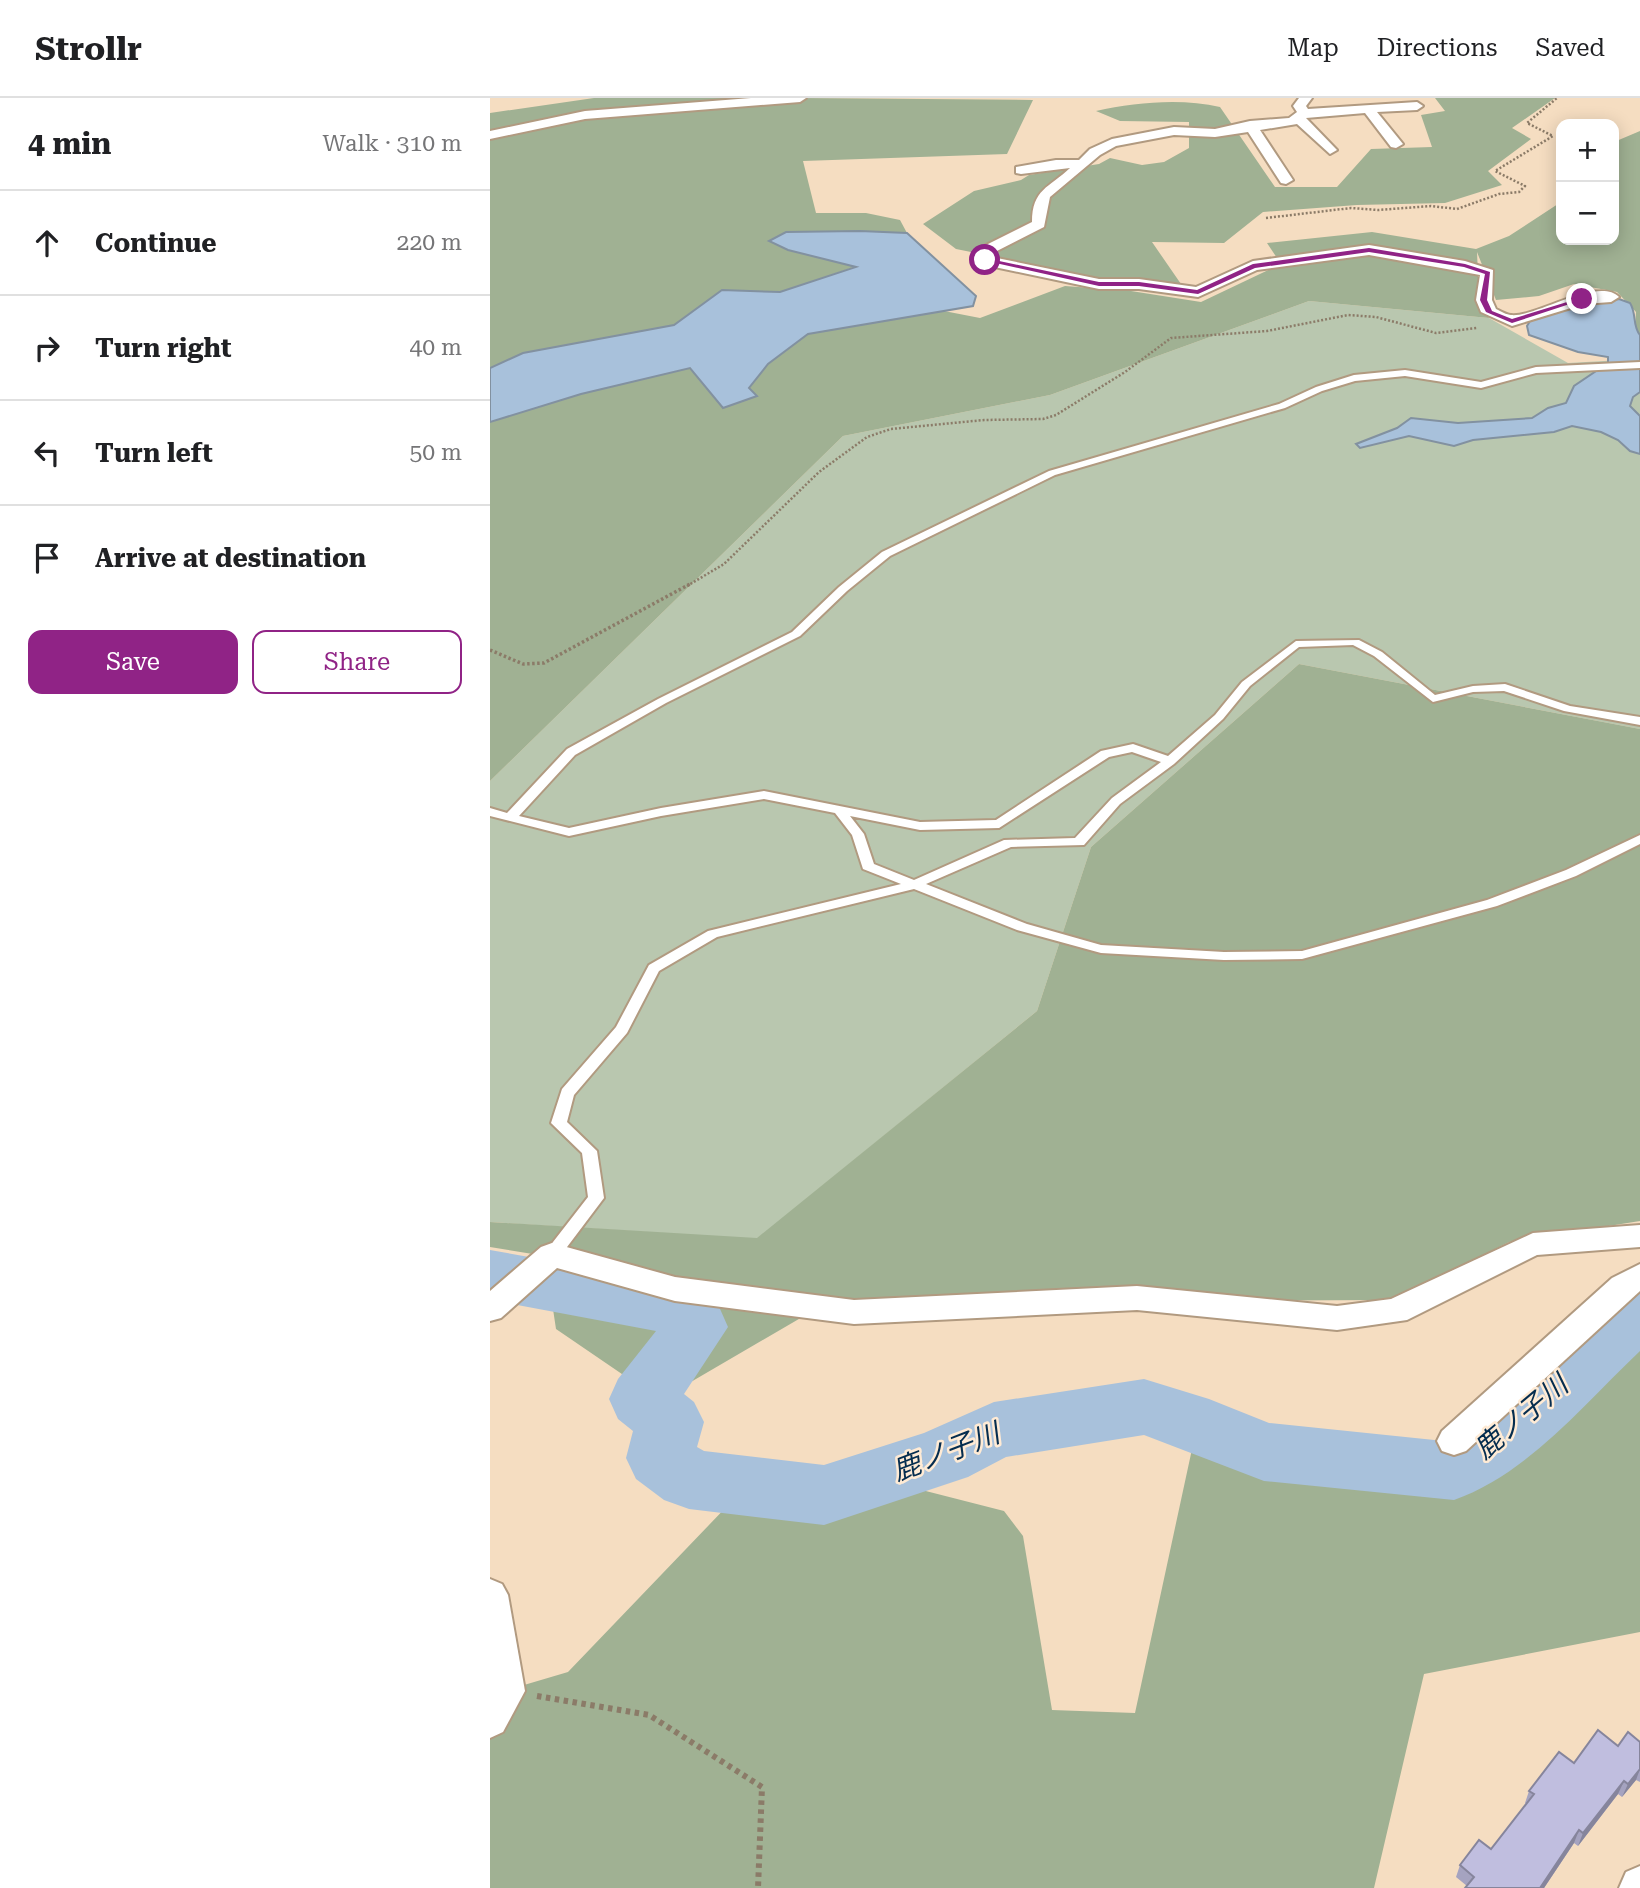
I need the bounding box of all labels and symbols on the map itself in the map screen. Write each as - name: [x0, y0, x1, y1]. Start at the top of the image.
- route start: [969, 244, 1000, 275]
- route end: [1566, 283, 1597, 314]
- water label: 鹿ノ子川: [1467, 1366, 1577, 1466]
- water label: 鹿ノ子川: [888, 1415, 1007, 1487]

